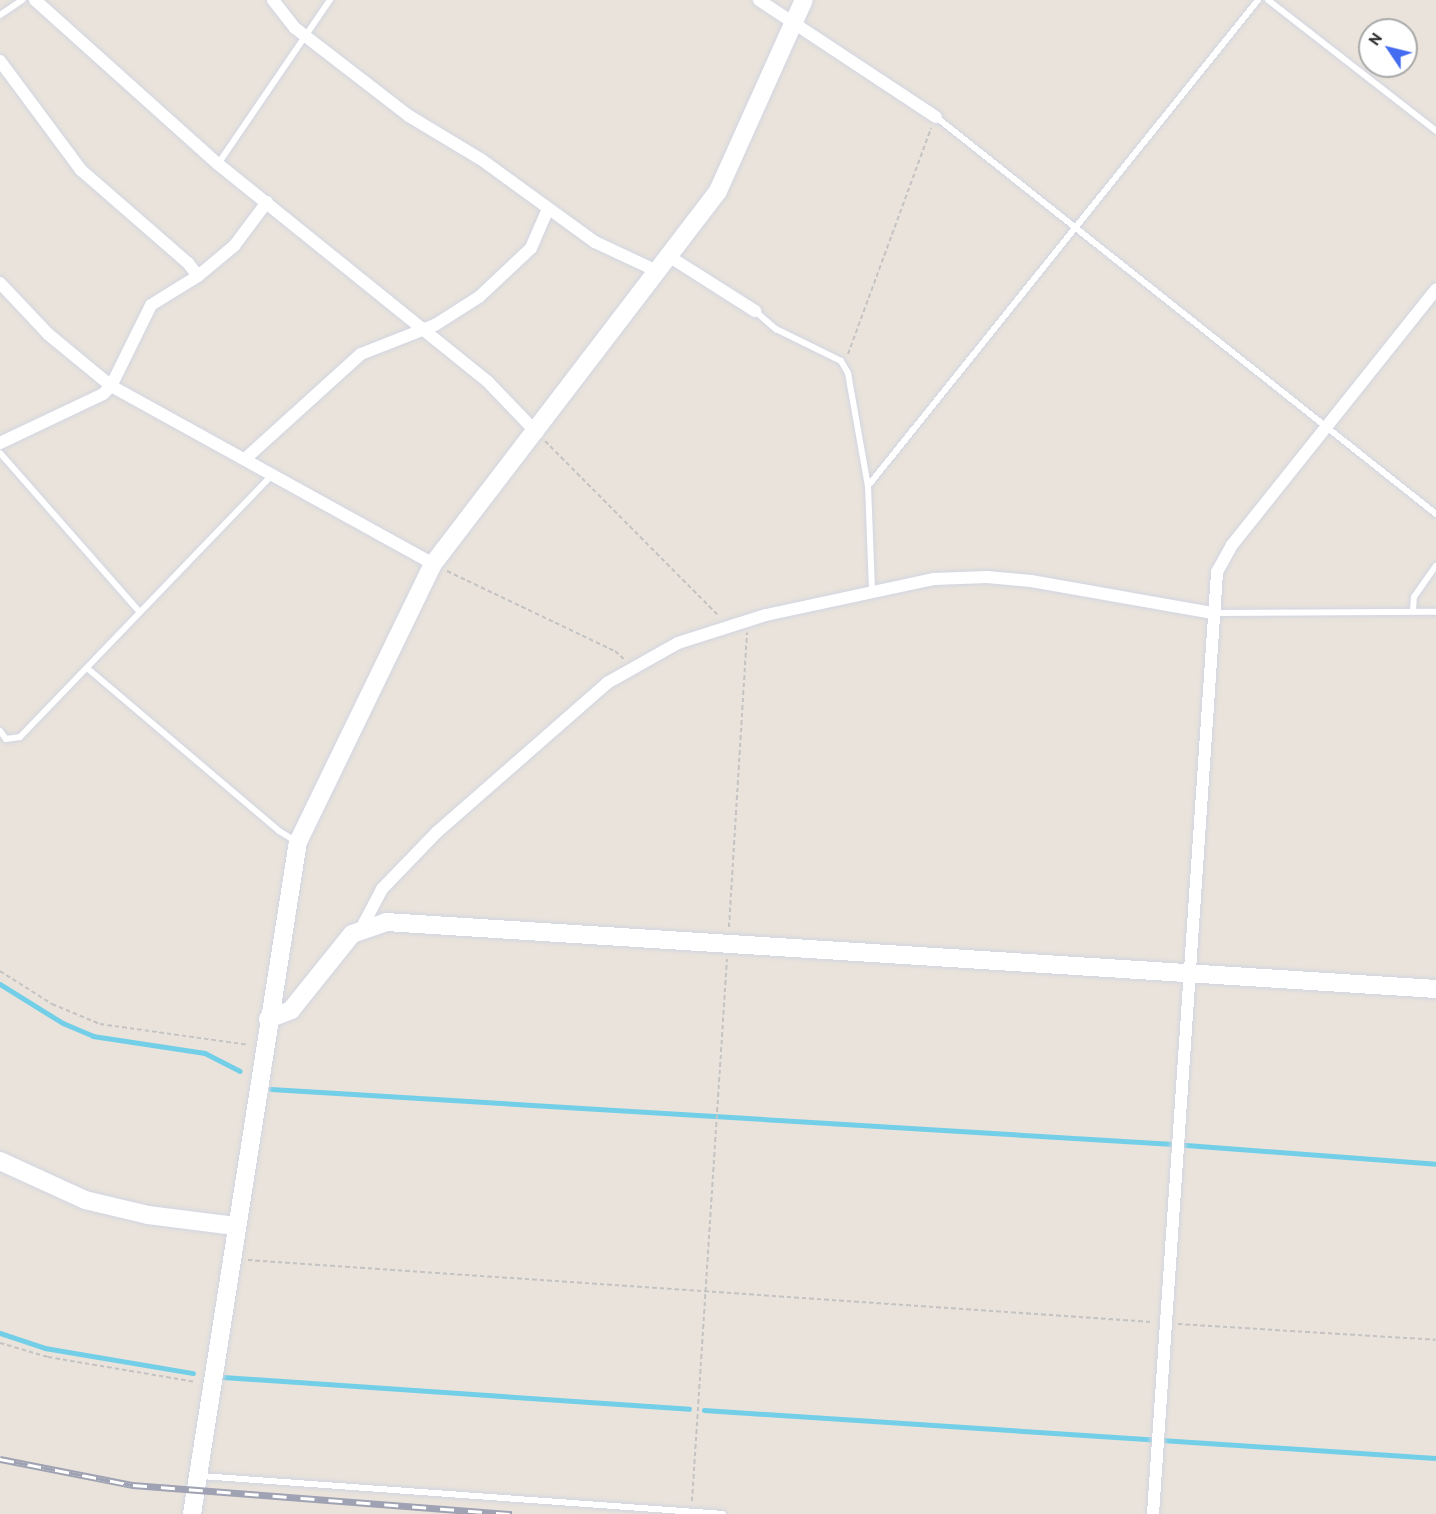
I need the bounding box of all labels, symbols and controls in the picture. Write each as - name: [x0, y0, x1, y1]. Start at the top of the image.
- north arrow: [1358, 18, 1418, 78]
- text: N: [1364, 29, 1386, 49]

